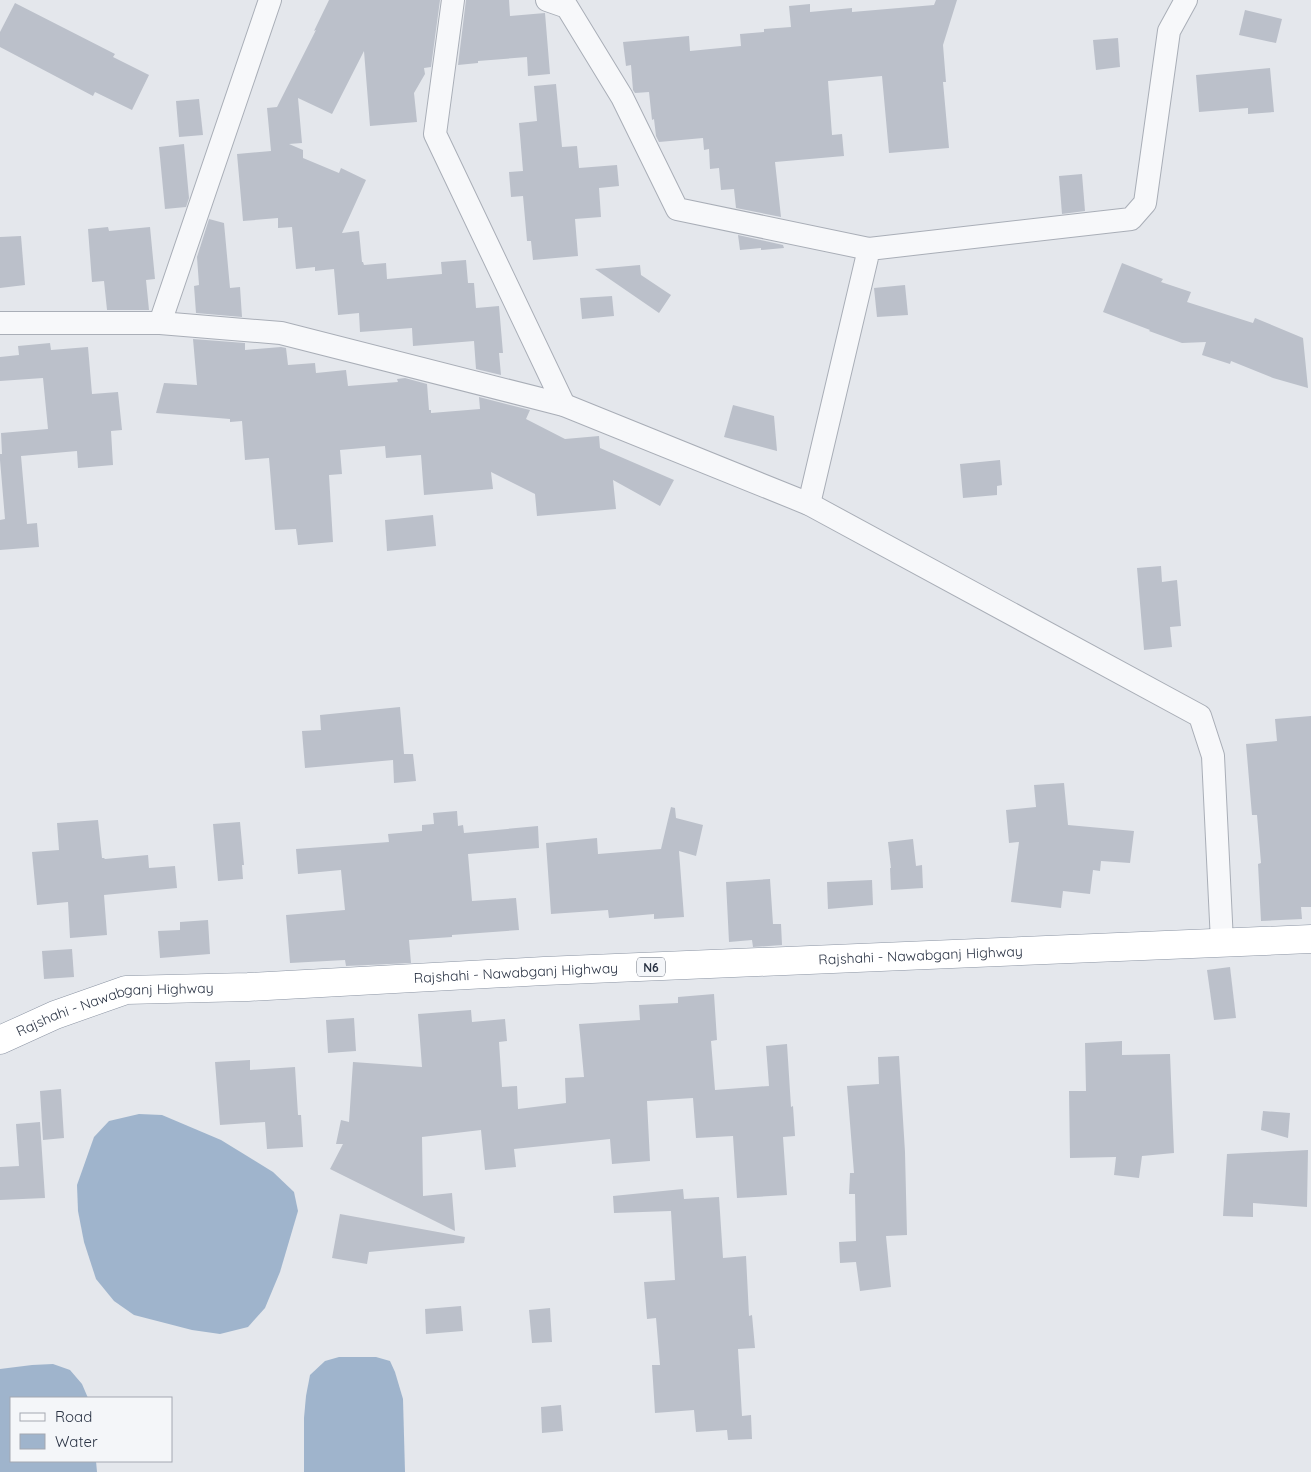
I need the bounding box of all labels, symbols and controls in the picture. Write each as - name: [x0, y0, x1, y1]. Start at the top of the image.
- street label: Rajshahi - Nawabganj Highway: [818, 942, 1023, 969]
- road number: N6: [637, 958, 665, 976]
- street label: Rajshahi - Nawabganj Highway: [413, 959, 618, 987]
- street label: Rajshahi - Nawabganj Highway: [13, 979, 214, 1040]
- legend: [10, 1397, 172, 1462]
- text: Road: [55, 1407, 92, 1426]
- text: Water: [55, 1432, 98, 1451]

